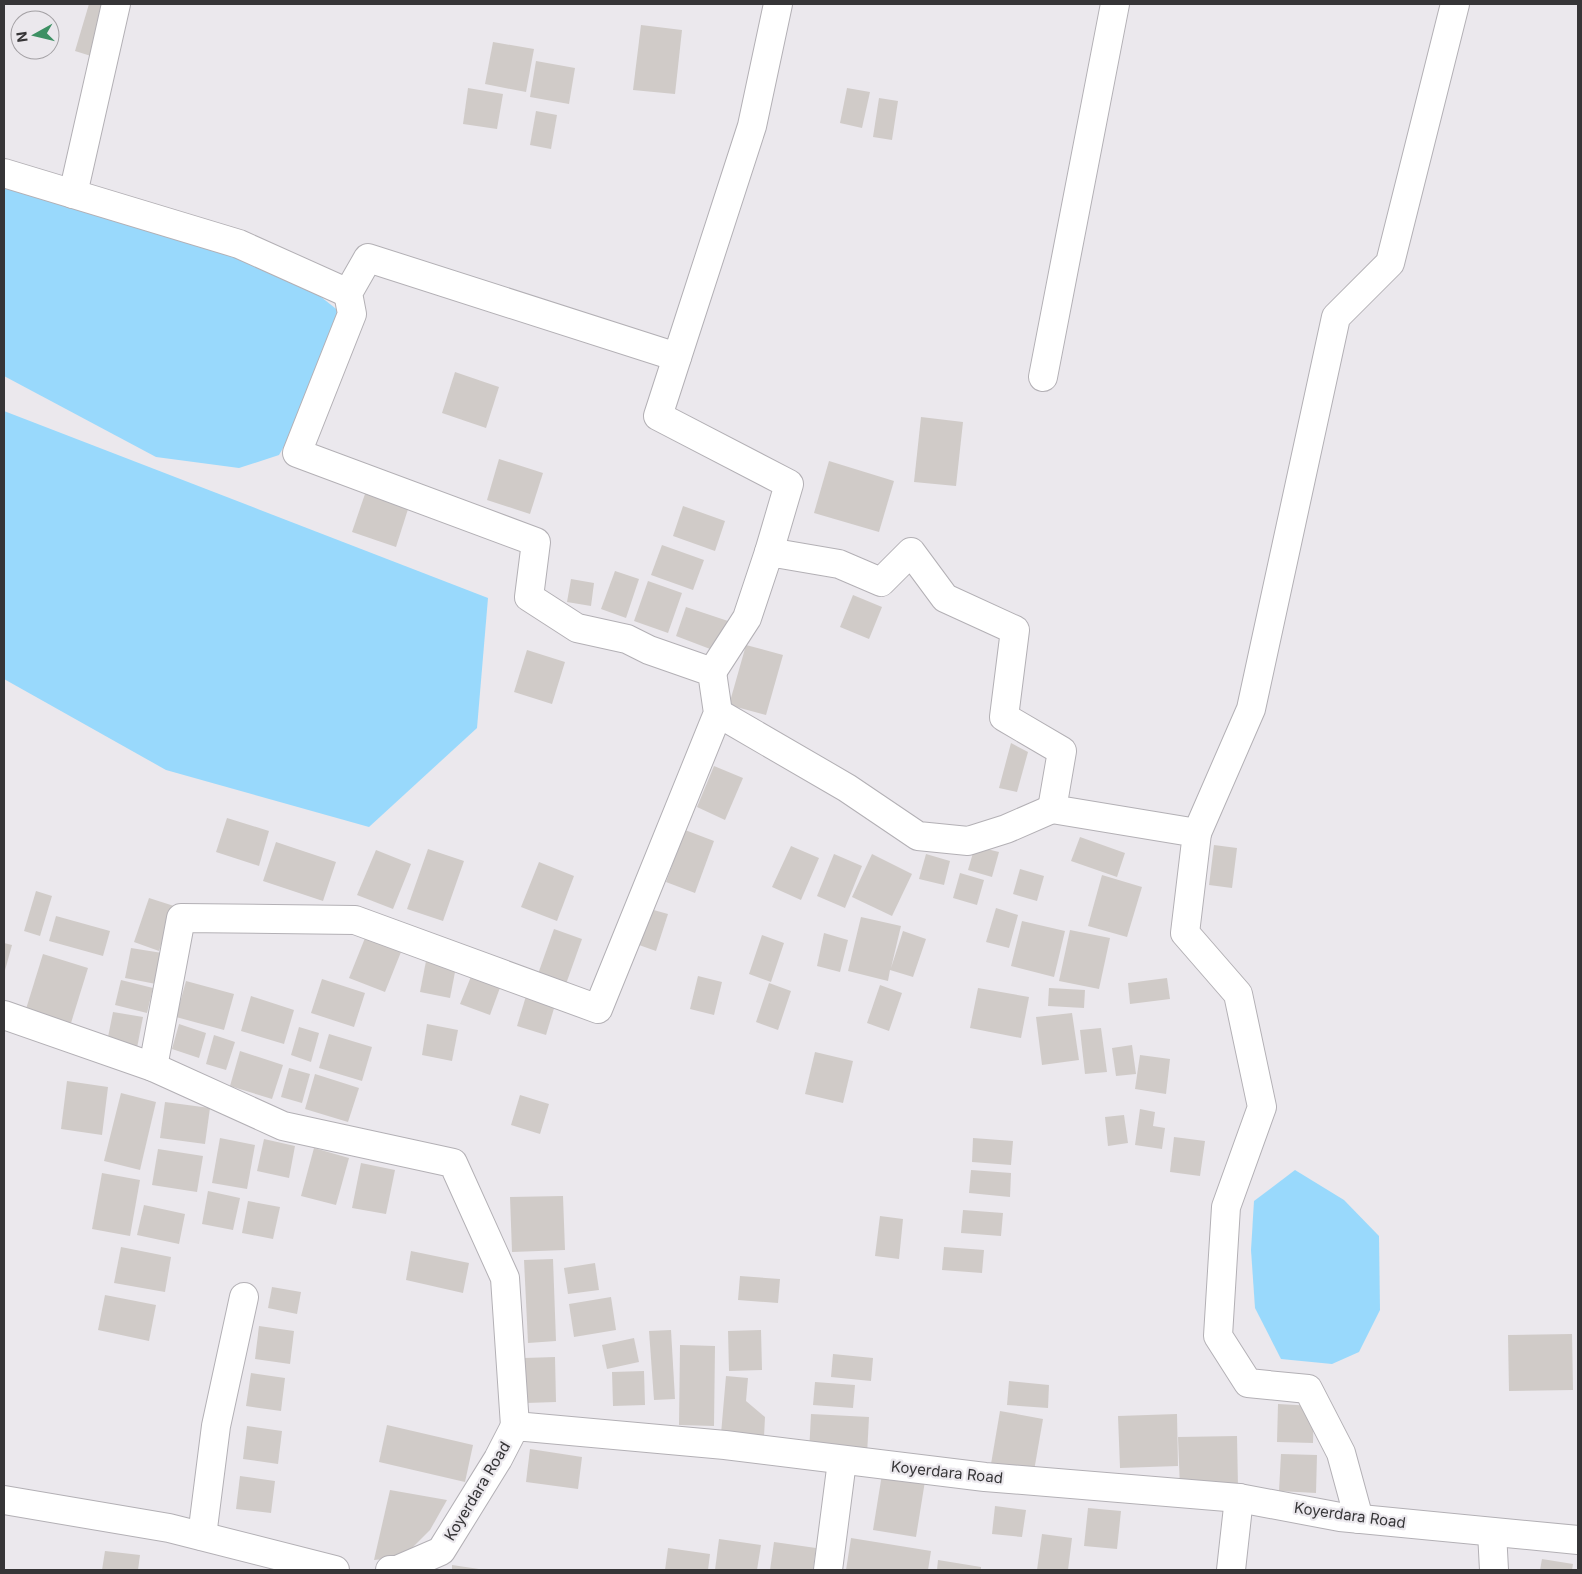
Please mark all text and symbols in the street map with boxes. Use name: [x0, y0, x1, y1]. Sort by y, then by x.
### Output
north arrow: [10, 10, 60, 60]
text: N: [12, 30, 31, 43]
street label: Koyerdara Road: [440, 1438, 514, 1544]
street label: Koyerdara Road: [890, 1457, 1004, 1487]
street label: Koyerdara Road: [1293, 1498, 1407, 1532]

